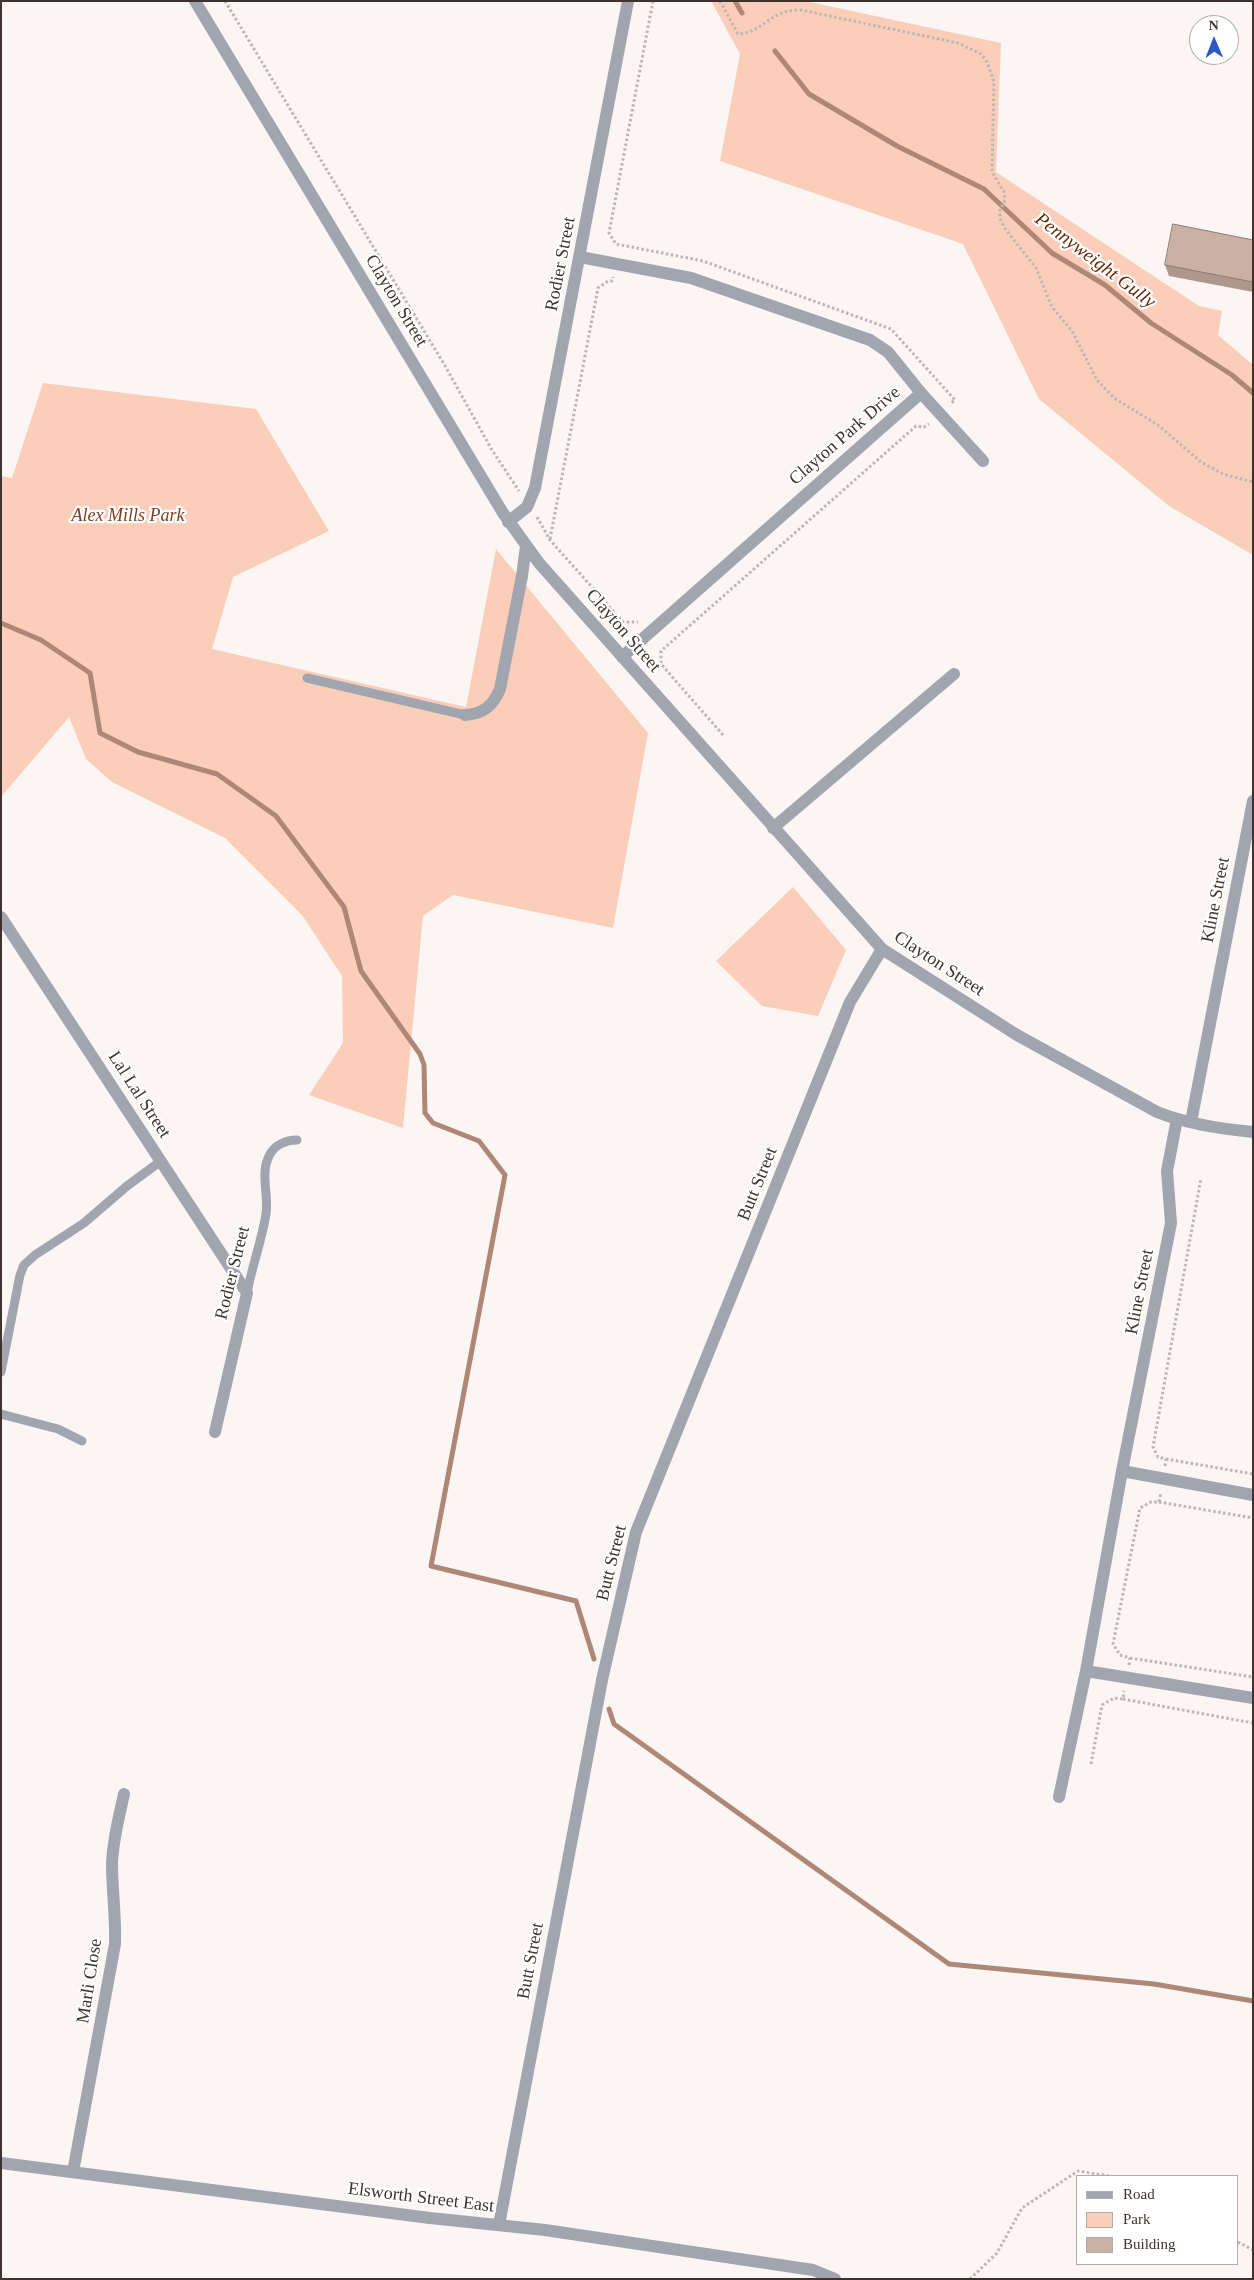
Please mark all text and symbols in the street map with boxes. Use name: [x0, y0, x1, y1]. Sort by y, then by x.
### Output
north arrow: [1189, 15, 1239, 65]
text: N: [1209, 18, 1219, 33]
water label: Pennyweight Gully: [1030, 208, 1160, 314]
street label: Rodier Street: [541, 215, 581, 313]
street label: Clayton Street: [360, 251, 432, 351]
street label: Clayton Park Drive: [785, 382, 905, 490]
park label: Alex Mills Park: [72, 505, 184, 527]
street label: Clayton Street: [581, 585, 665, 677]
street label: Kline Street: [1197, 855, 1235, 945]
street label: Clayton Street: [890, 927, 988, 1001]
street label: Lal Lal Street: [103, 1048, 175, 1142]
street label: Butt Street: [733, 1144, 783, 1224]
street label: Rodier Street: [211, 1224, 255, 1322]
street label: Kline Street: [1121, 1247, 1159, 1337]
street label: Butt Street: [592, 1523, 632, 1603]
street label: Butt Street: [513, 1921, 549, 2001]
street label: Marli Close: [73, 1937, 107, 2025]
legend: [1076, 2175, 1239, 2265]
street label: Elsworth Street East: [347, 2178, 495, 2218]
text: Road: [1123, 2186, 1155, 2202]
text: Park: [1123, 2211, 1151, 2227]
text: Building: [1123, 2236, 1176, 2252]

